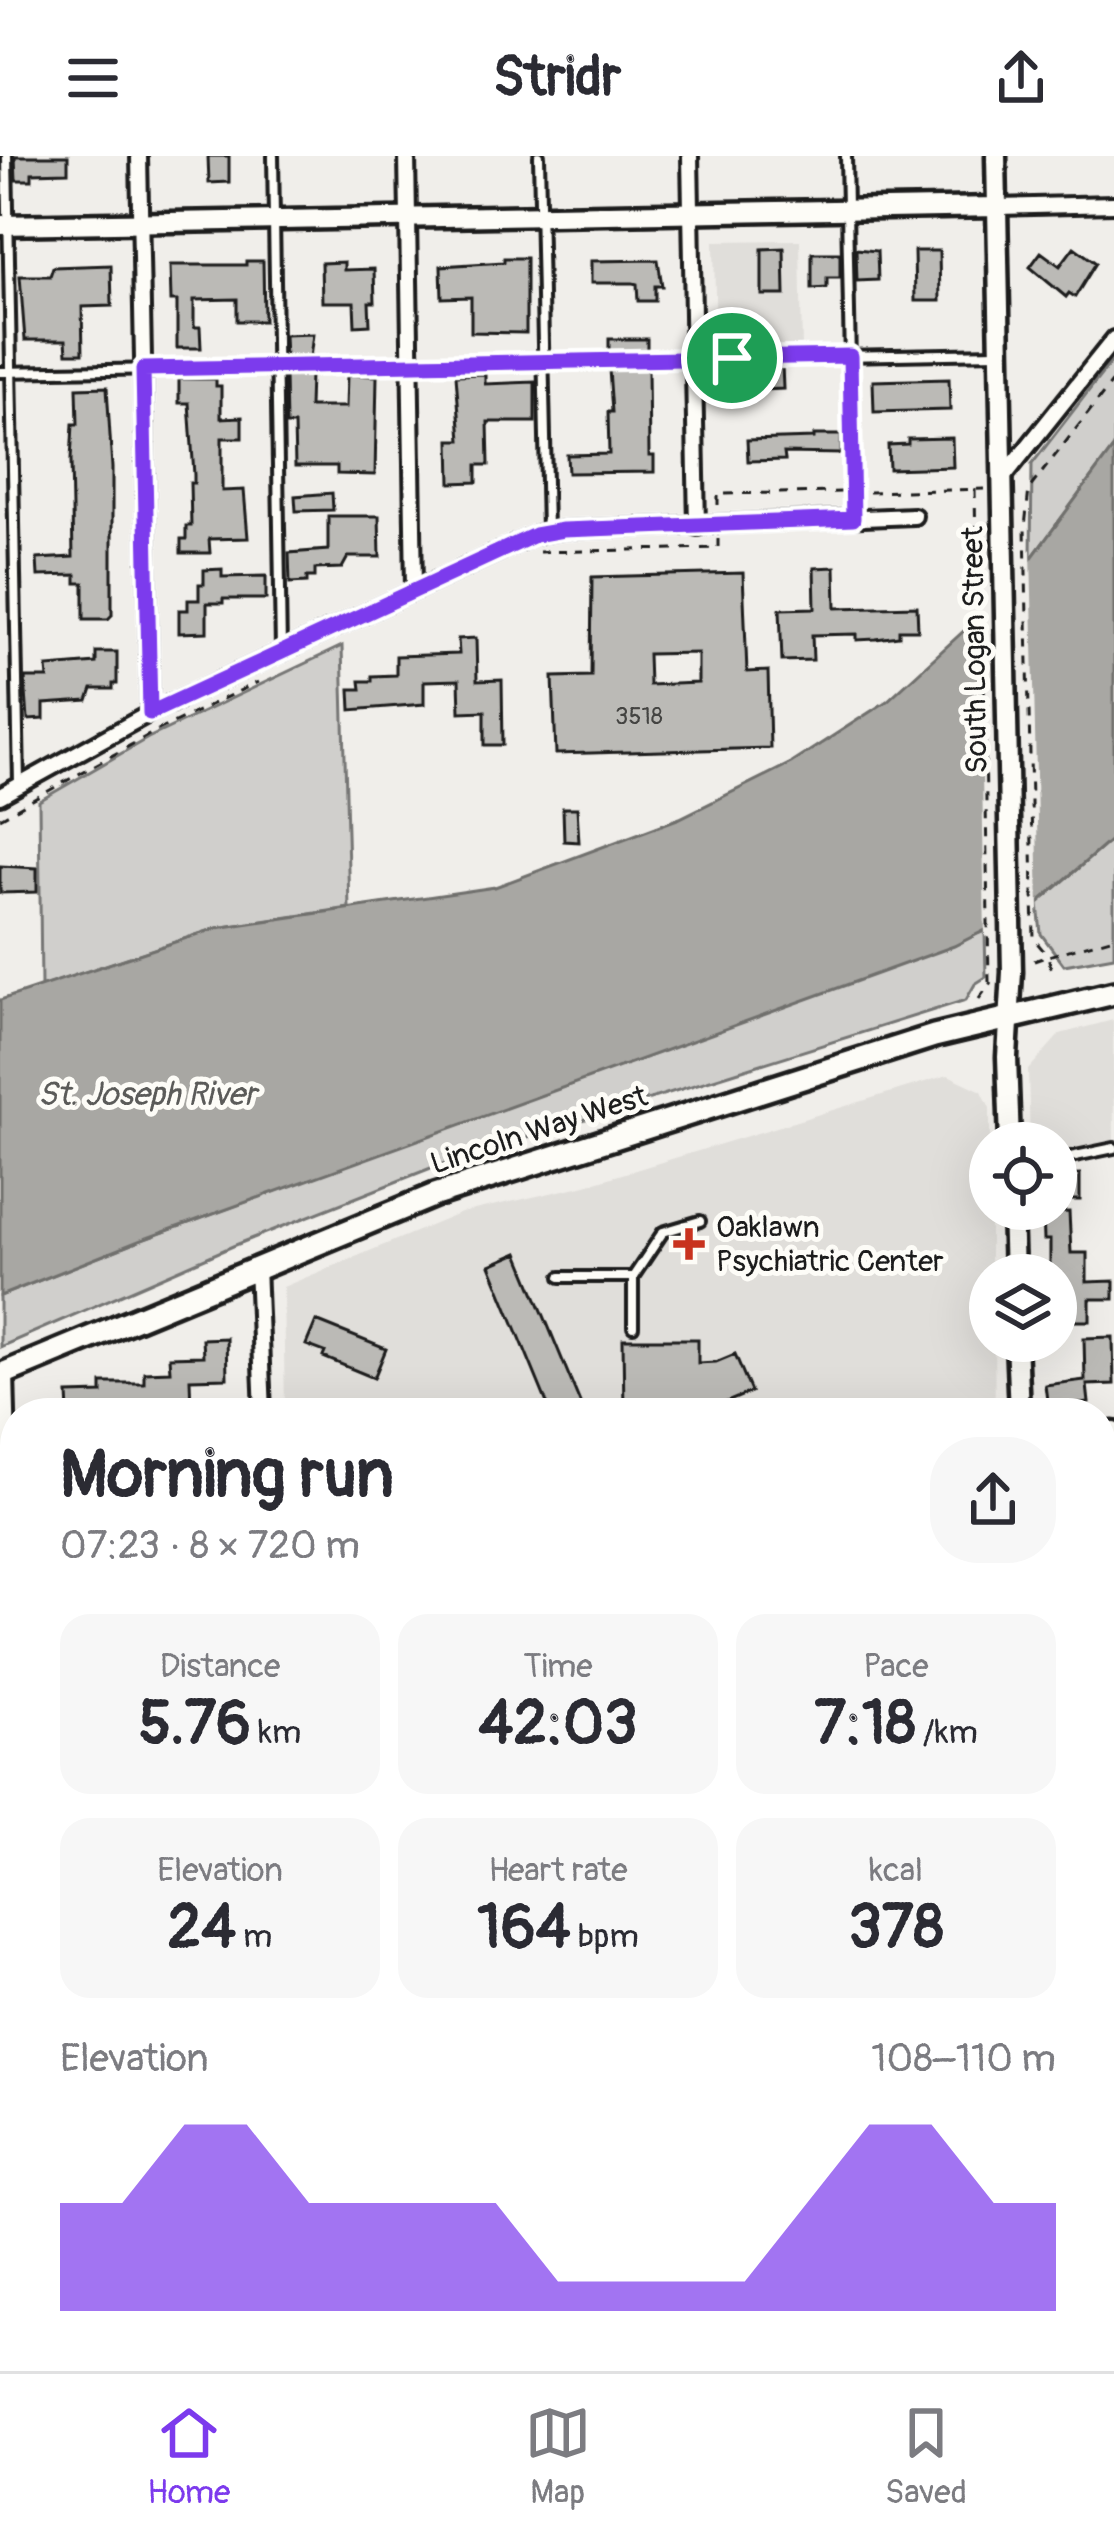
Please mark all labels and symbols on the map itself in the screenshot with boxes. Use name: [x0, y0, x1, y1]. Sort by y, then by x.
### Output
pin: [681, 307, 783, 409]
street label: South Logan Street: [954, 525, 996, 774]
house number: 3518: [615, 702, 663, 731]
water label: St. Joseph River: [38, 1074, 260, 1115]
street label: Lincoln Way West: [426, 1077, 653, 1182]
place label: Oaklawn Psychiatric Center: [716, 1209, 944, 1280]
marker: Oaklawn Psychiatric Center: [673, 1228, 705, 1260]

